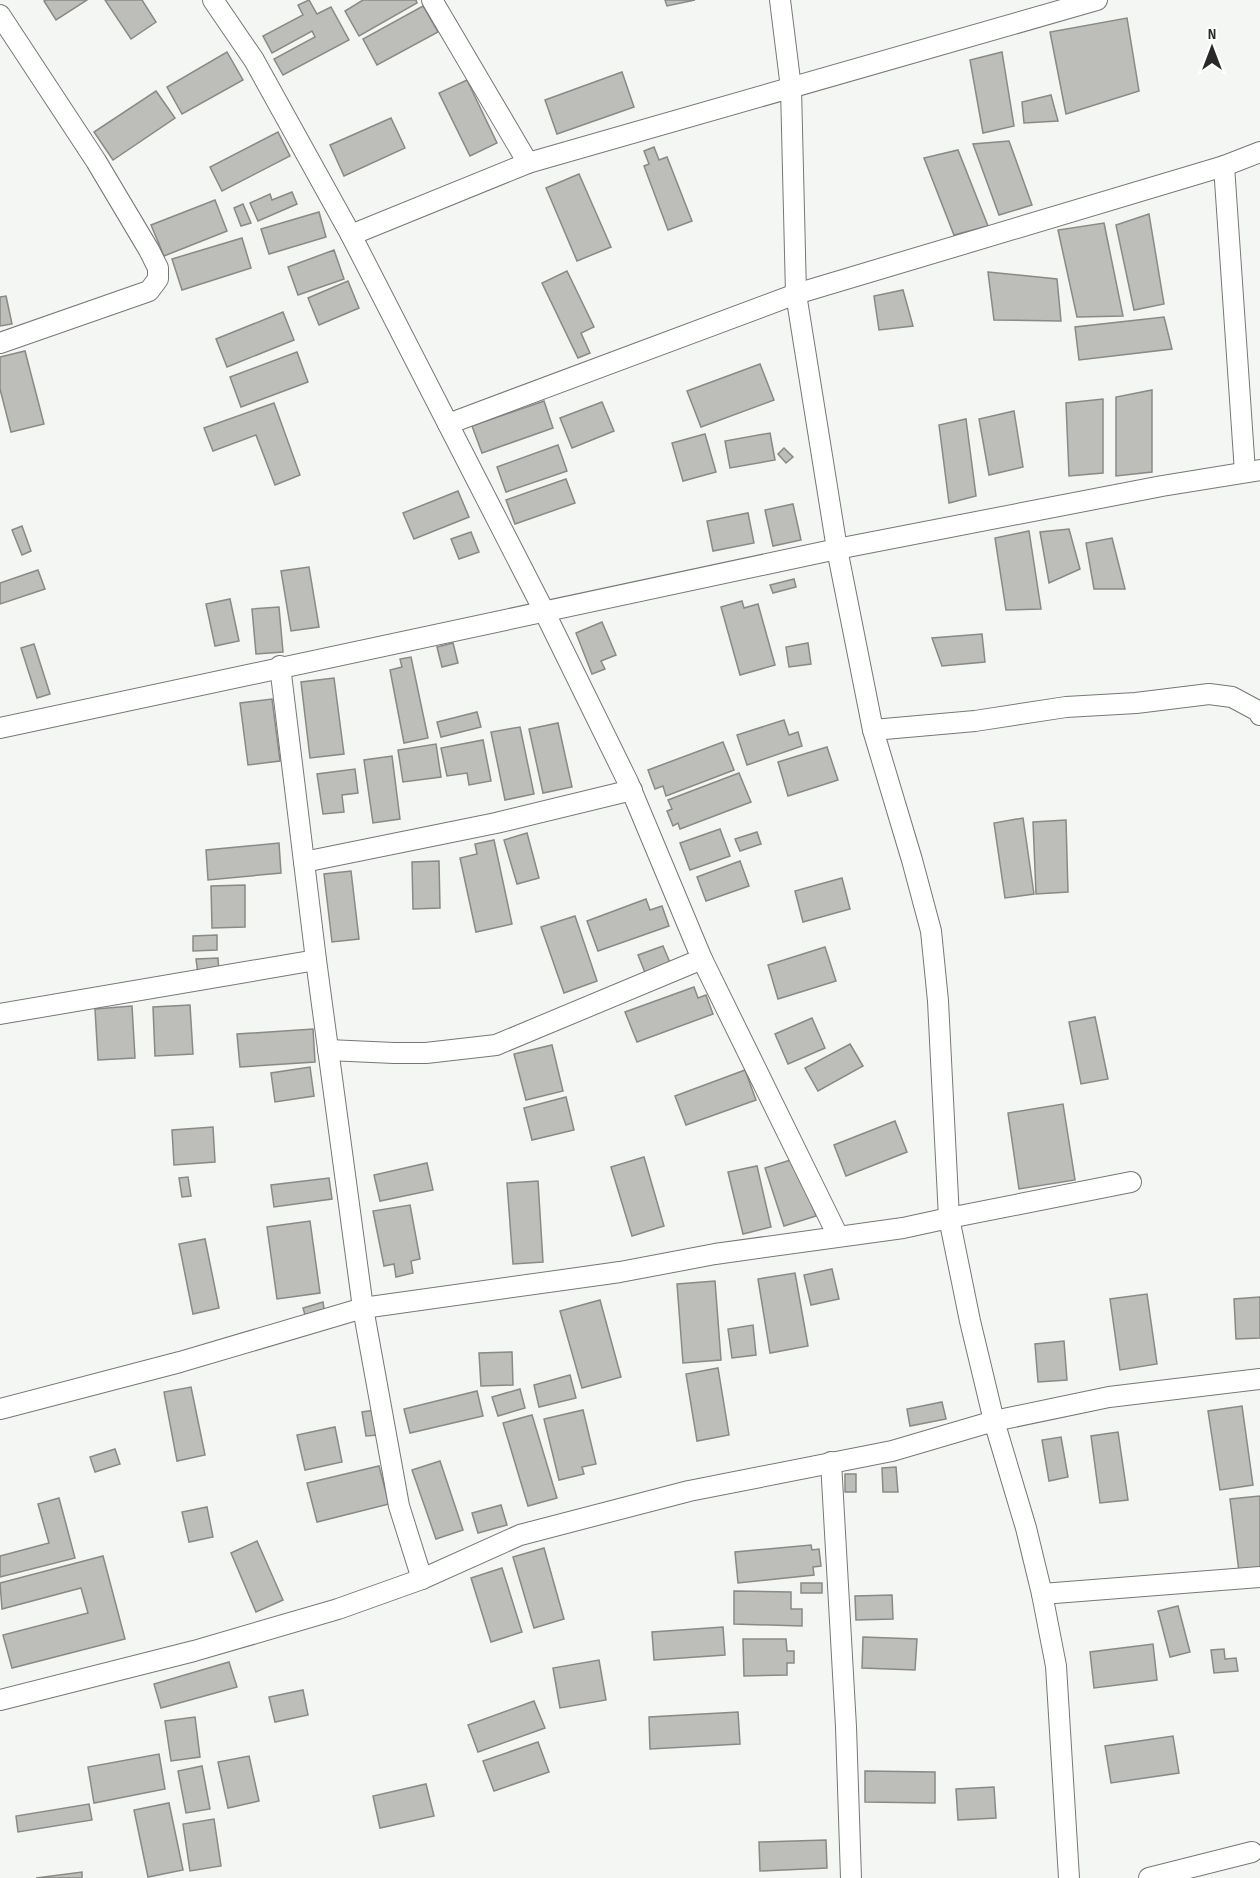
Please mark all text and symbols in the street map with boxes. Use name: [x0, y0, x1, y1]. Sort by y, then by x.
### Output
north arrow: [1182, 18, 1242, 78]
text: N: [1208, 25, 1216, 44]

